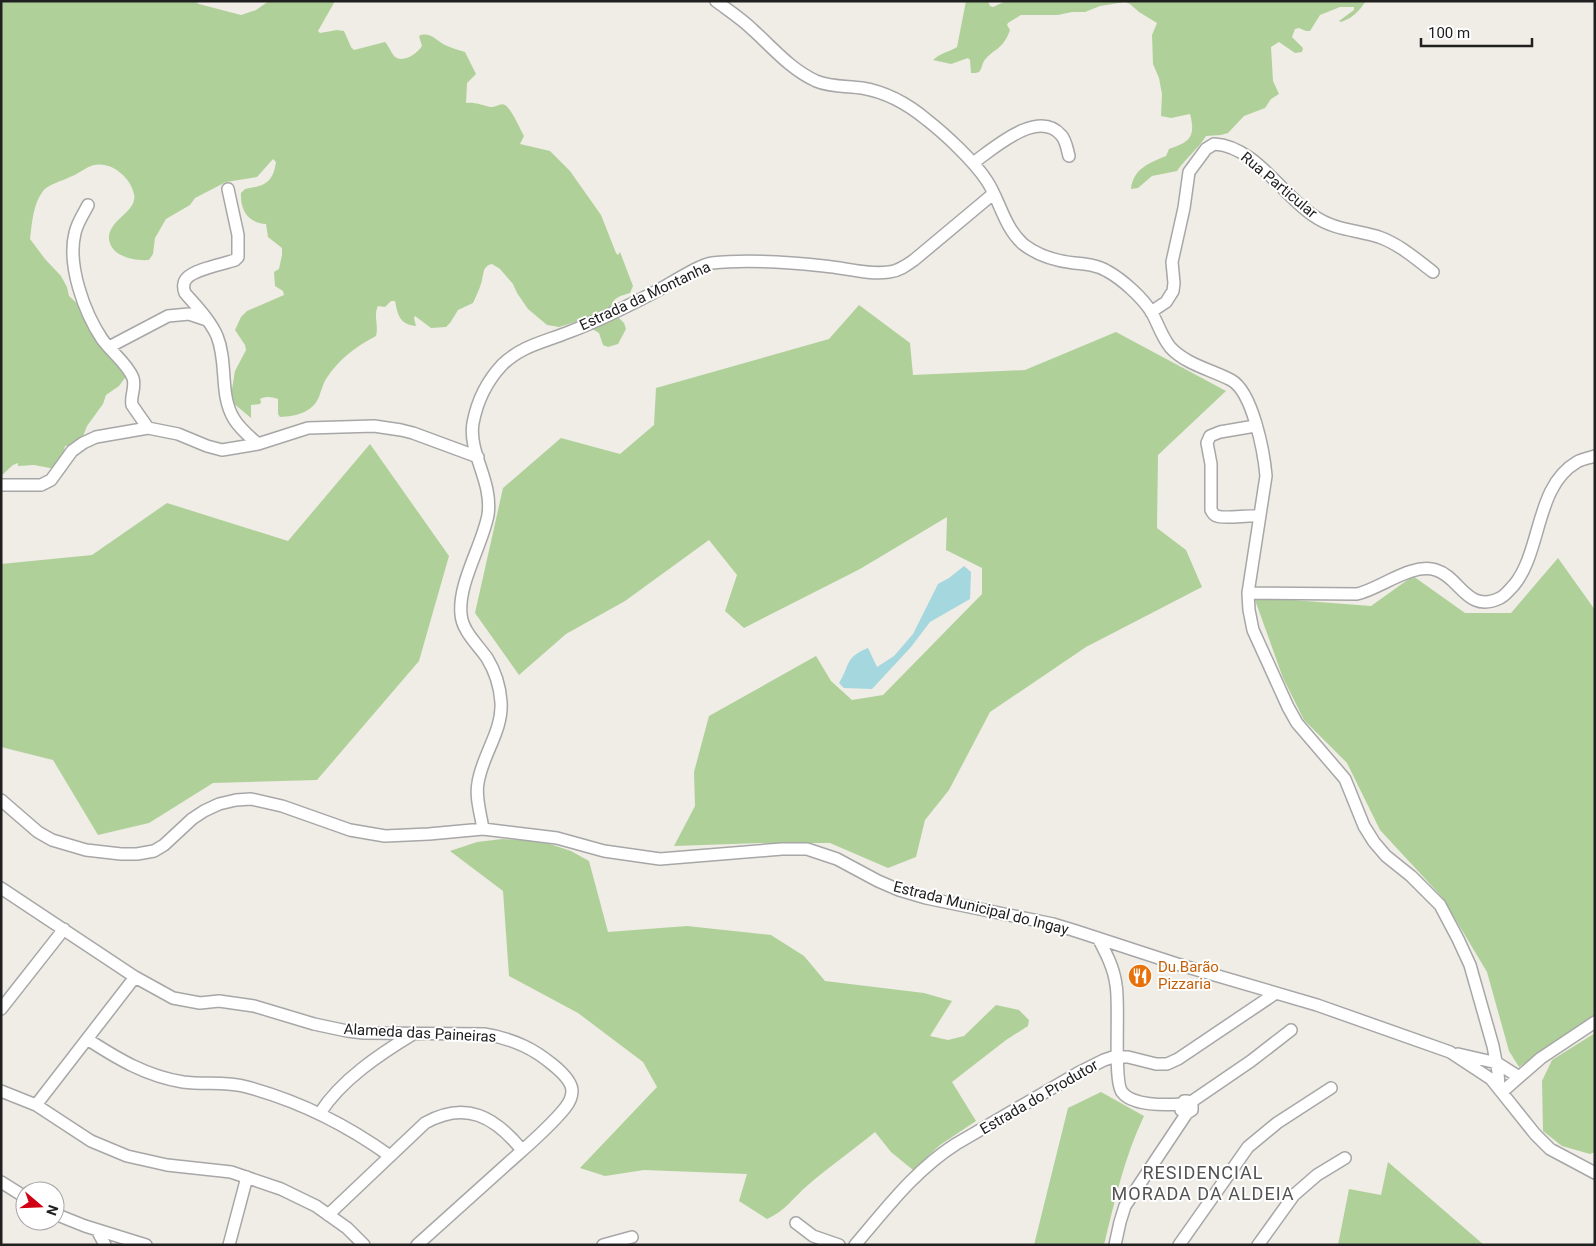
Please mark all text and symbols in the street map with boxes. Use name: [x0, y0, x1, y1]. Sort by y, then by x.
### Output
scale bar: [1421, 15, 1532, 47]
text: 100 m: [1428, 24, 1470, 42]
street label: Rua Particular: [1237, 148, 1321, 222]
street label: Estrada da Montanha: [577, 258, 713, 334]
street label: Estrada Municipal do Ingay: [892, 878, 1070, 938]
place label: Du Barão Pizzaria: [1158, 958, 1219, 993]
restaurant icon: Du Barão Pizzaria: [1127, 963, 1153, 989]
street label: Alameda das Paineiras: [343, 1020, 497, 1046]
street label: Estrada do Produtor: [977, 1056, 1101, 1138]
district label: RESIDENCIAL MORADA DA ALDEIA: [1112, 1162, 1294, 1204]
north arrow: [15, 1181, 65, 1231]
text: N: [43, 1203, 61, 1218]

